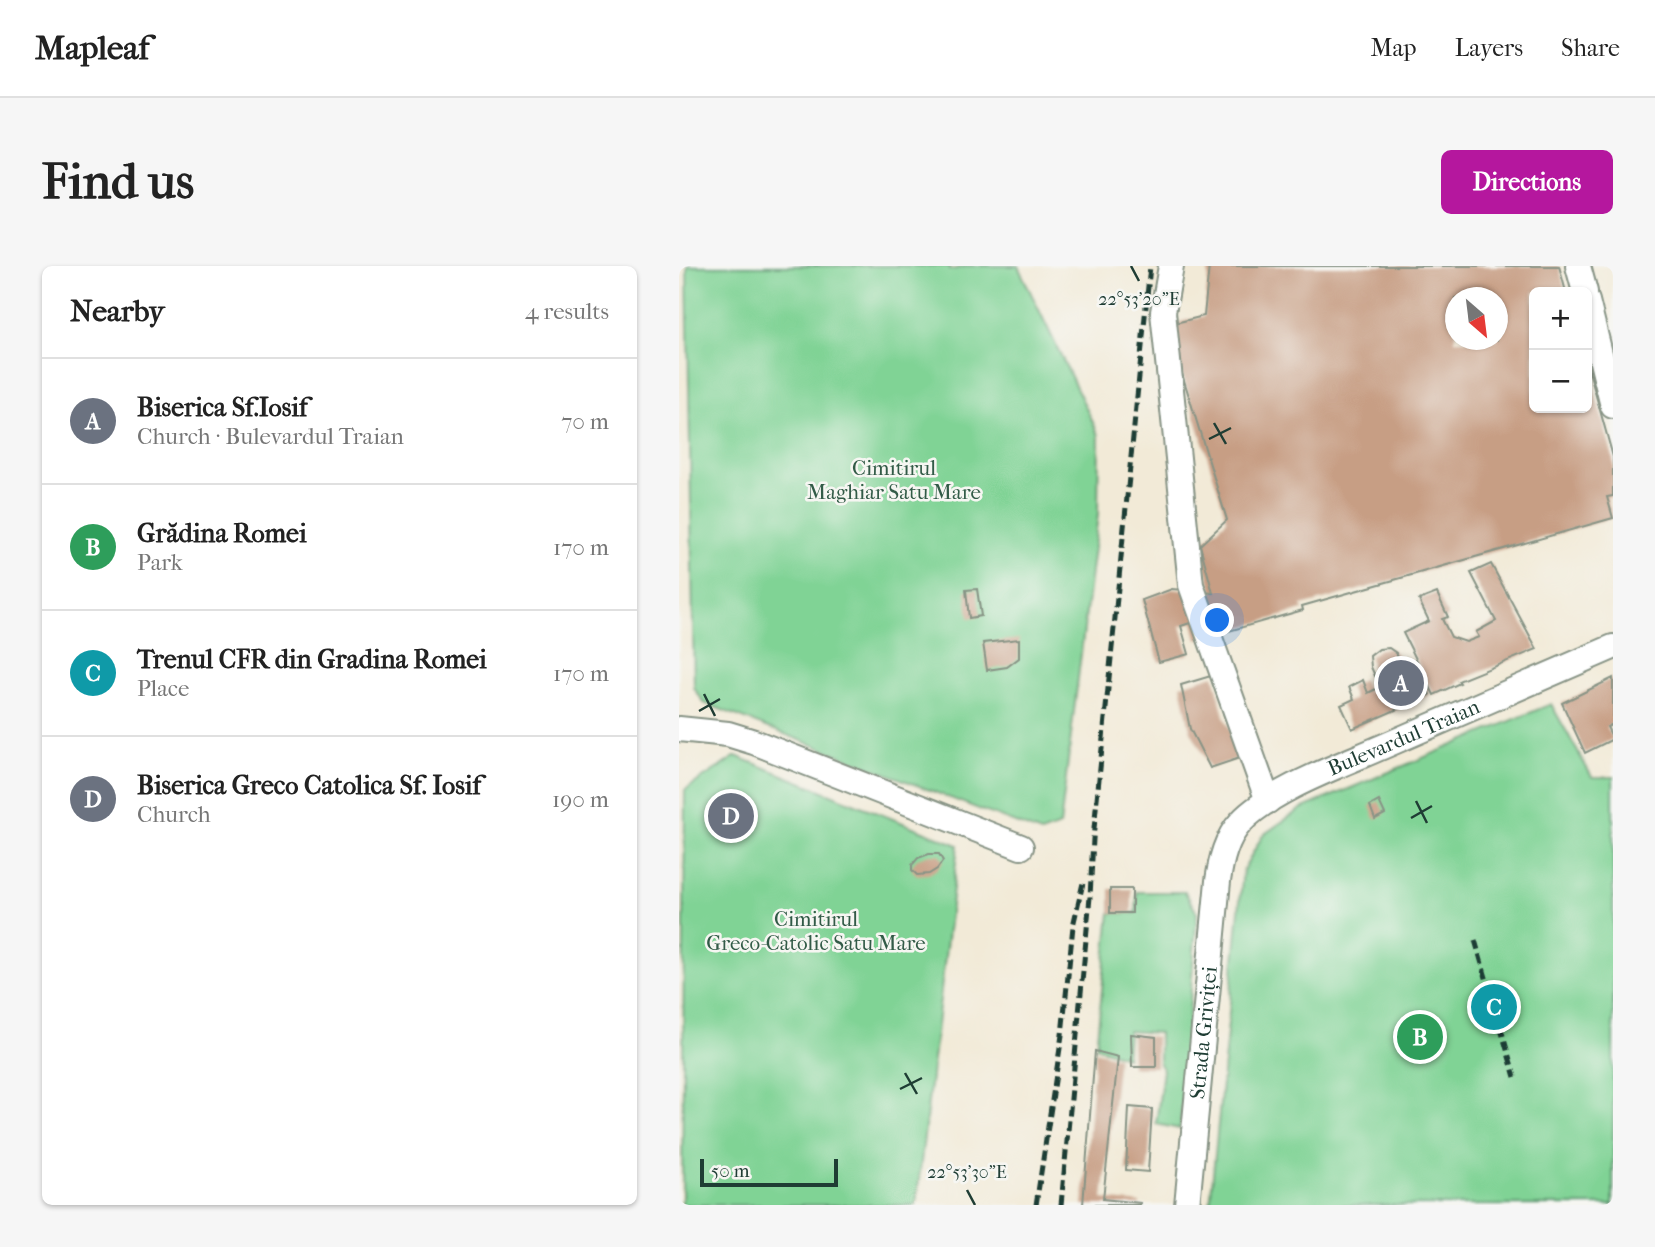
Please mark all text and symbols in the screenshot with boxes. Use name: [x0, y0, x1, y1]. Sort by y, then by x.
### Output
text: Mapleaf: [35, 29, 149, 68]
text: Map: [1371, 34, 1417, 62]
text: Layers: [1455, 34, 1523, 62]
text: Share: [1561, 34, 1620, 62]
button: Directions: [1441, 150, 1613, 214]
text: Find us: [42, 153, 194, 211]
north arrow: [1445, 287, 1508, 350]
map controls: [1529, 287, 1592, 413]
button: +: [1529, 287, 1592, 350]
text: 22°53'20"E: [1098, 289, 1180, 310]
text: Nearby: [70, 294, 165, 329]
text: 4 results: [525, 298, 609, 325]
button: −: [1529, 350, 1592, 413]
text: Biserica Sf.Iosif: [137, 392, 308, 423]
text: A: [86, 408, 100, 435]
text: 70 m: [561, 408, 609, 435]
text: Church · Bulevardul Traian: [137, 423, 404, 450]
park label: Cimitirul Maghiar Satu Mare: [807, 456, 981, 504]
text: Grădina Romei: [137, 518, 307, 549]
text: B: [86, 534, 100, 561]
text: 170 m: [553, 534, 609, 561]
text: Park: [137, 549, 183, 576]
your location: [1200, 603, 1234, 637]
text: Trenul CFR din Gradina Romei: [137, 644, 487, 675]
pin: A: [1378, 657, 1424, 709]
text: C: [85, 660, 101, 687]
text: 170 m: [553, 660, 609, 687]
text: Place: [137, 675, 189, 702]
street label: Bulevardul Traian: [1324, 694, 1483, 781]
text: Biserica Greco Catolica Sf. Iosif: [137, 770, 481, 801]
text: D: [84, 786, 102, 813]
text: 190 m: [552, 786, 609, 813]
pin: D: [708, 790, 754, 842]
text: Church: [137, 801, 211, 828]
park label: Cimitirul Greco-Catolic Satu Mare: [706, 907, 926, 955]
street label: Strada Griviței: [1185, 965, 1222, 1100]
pin: C: [1471, 981, 1517, 1033]
pin: B: [1397, 1011, 1443, 1063]
scale bar: [700, 1156, 838, 1188]
text: 50 m: [711, 1160, 750, 1182]
text: 22°53'30"E: [927, 1162, 1007, 1183]

